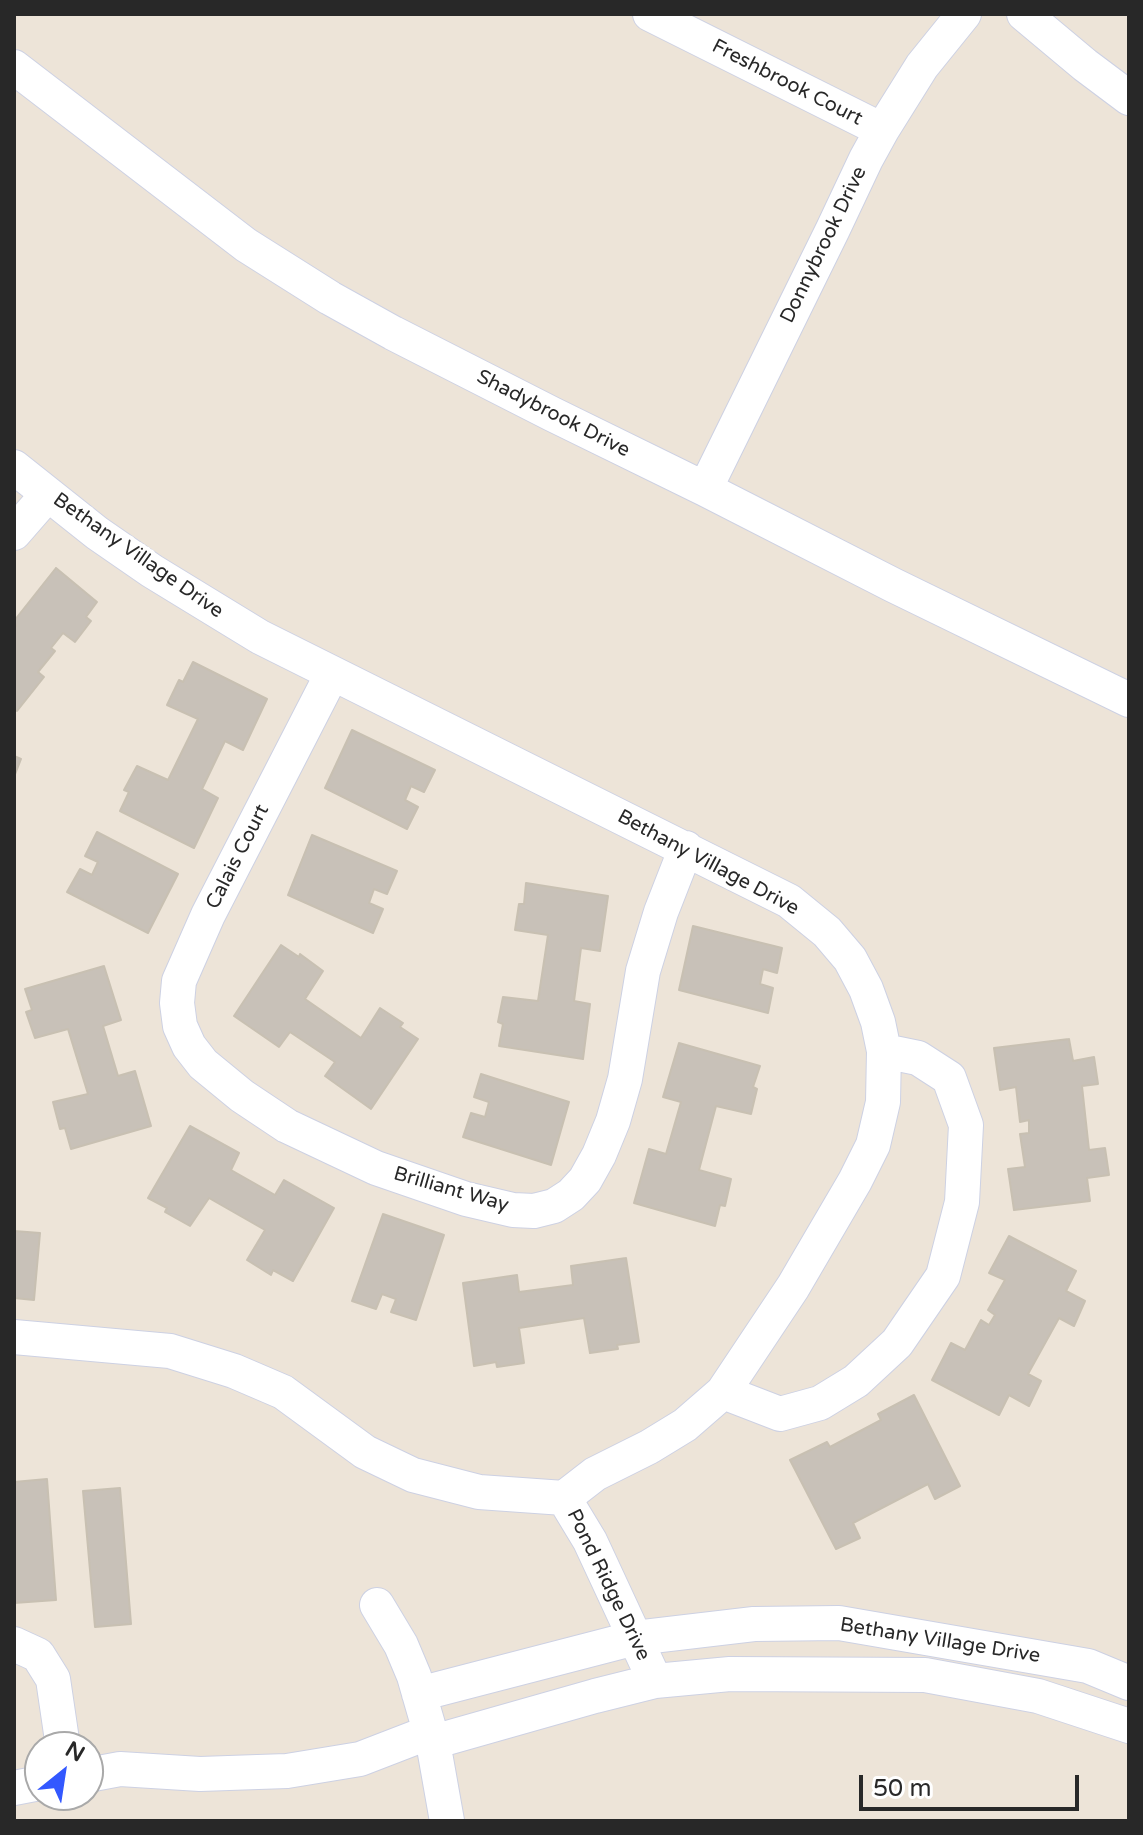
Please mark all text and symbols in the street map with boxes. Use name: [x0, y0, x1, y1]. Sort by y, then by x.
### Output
street label: Freshbrook Court: [708, 35, 866, 131]
street label: Donnybrook Drive: [776, 163, 872, 327]
street label: Shadybrook Drive: [472, 365, 634, 463]
street label: Bethany Village Drive: [48, 488, 228, 624]
street label: Calais Court: [201, 801, 275, 913]
street label: Bethany Village Drive: [613, 805, 803, 921]
street label: Brilliant Way: [391, 1162, 511, 1218]
street label: Pond Ridge Drive: [561, 1505, 655, 1665]
street label: Bethany Village Drive: [838, 1613, 1042, 1669]
north arrow: [24, 1731, 104, 1811]
text: N: [61, 1736, 89, 1768]
scale bar: [863, 1759, 1083, 1809]
text: 50 m: [873, 1774, 931, 1803]

